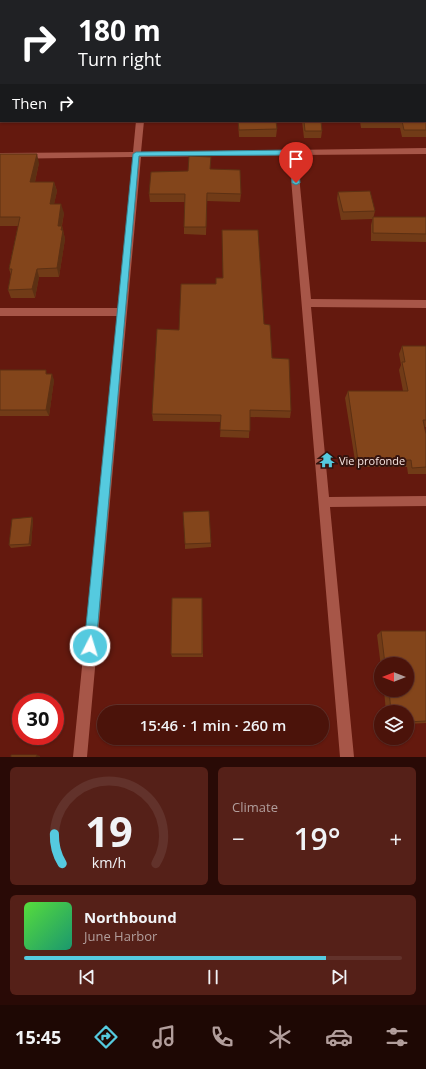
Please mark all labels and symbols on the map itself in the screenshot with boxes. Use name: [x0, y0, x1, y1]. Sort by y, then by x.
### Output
pin: [279, 142, 313, 183]
temple icon: Vie profonde: [318, 451, 336, 469]
place label: Vie profonde: [339, 453, 405, 468]
position arrow: [69, 625, 111, 667]
north arrow: [374, 657, 414, 697]
speed limit sign: 30: [12, 693, 64, 745]

